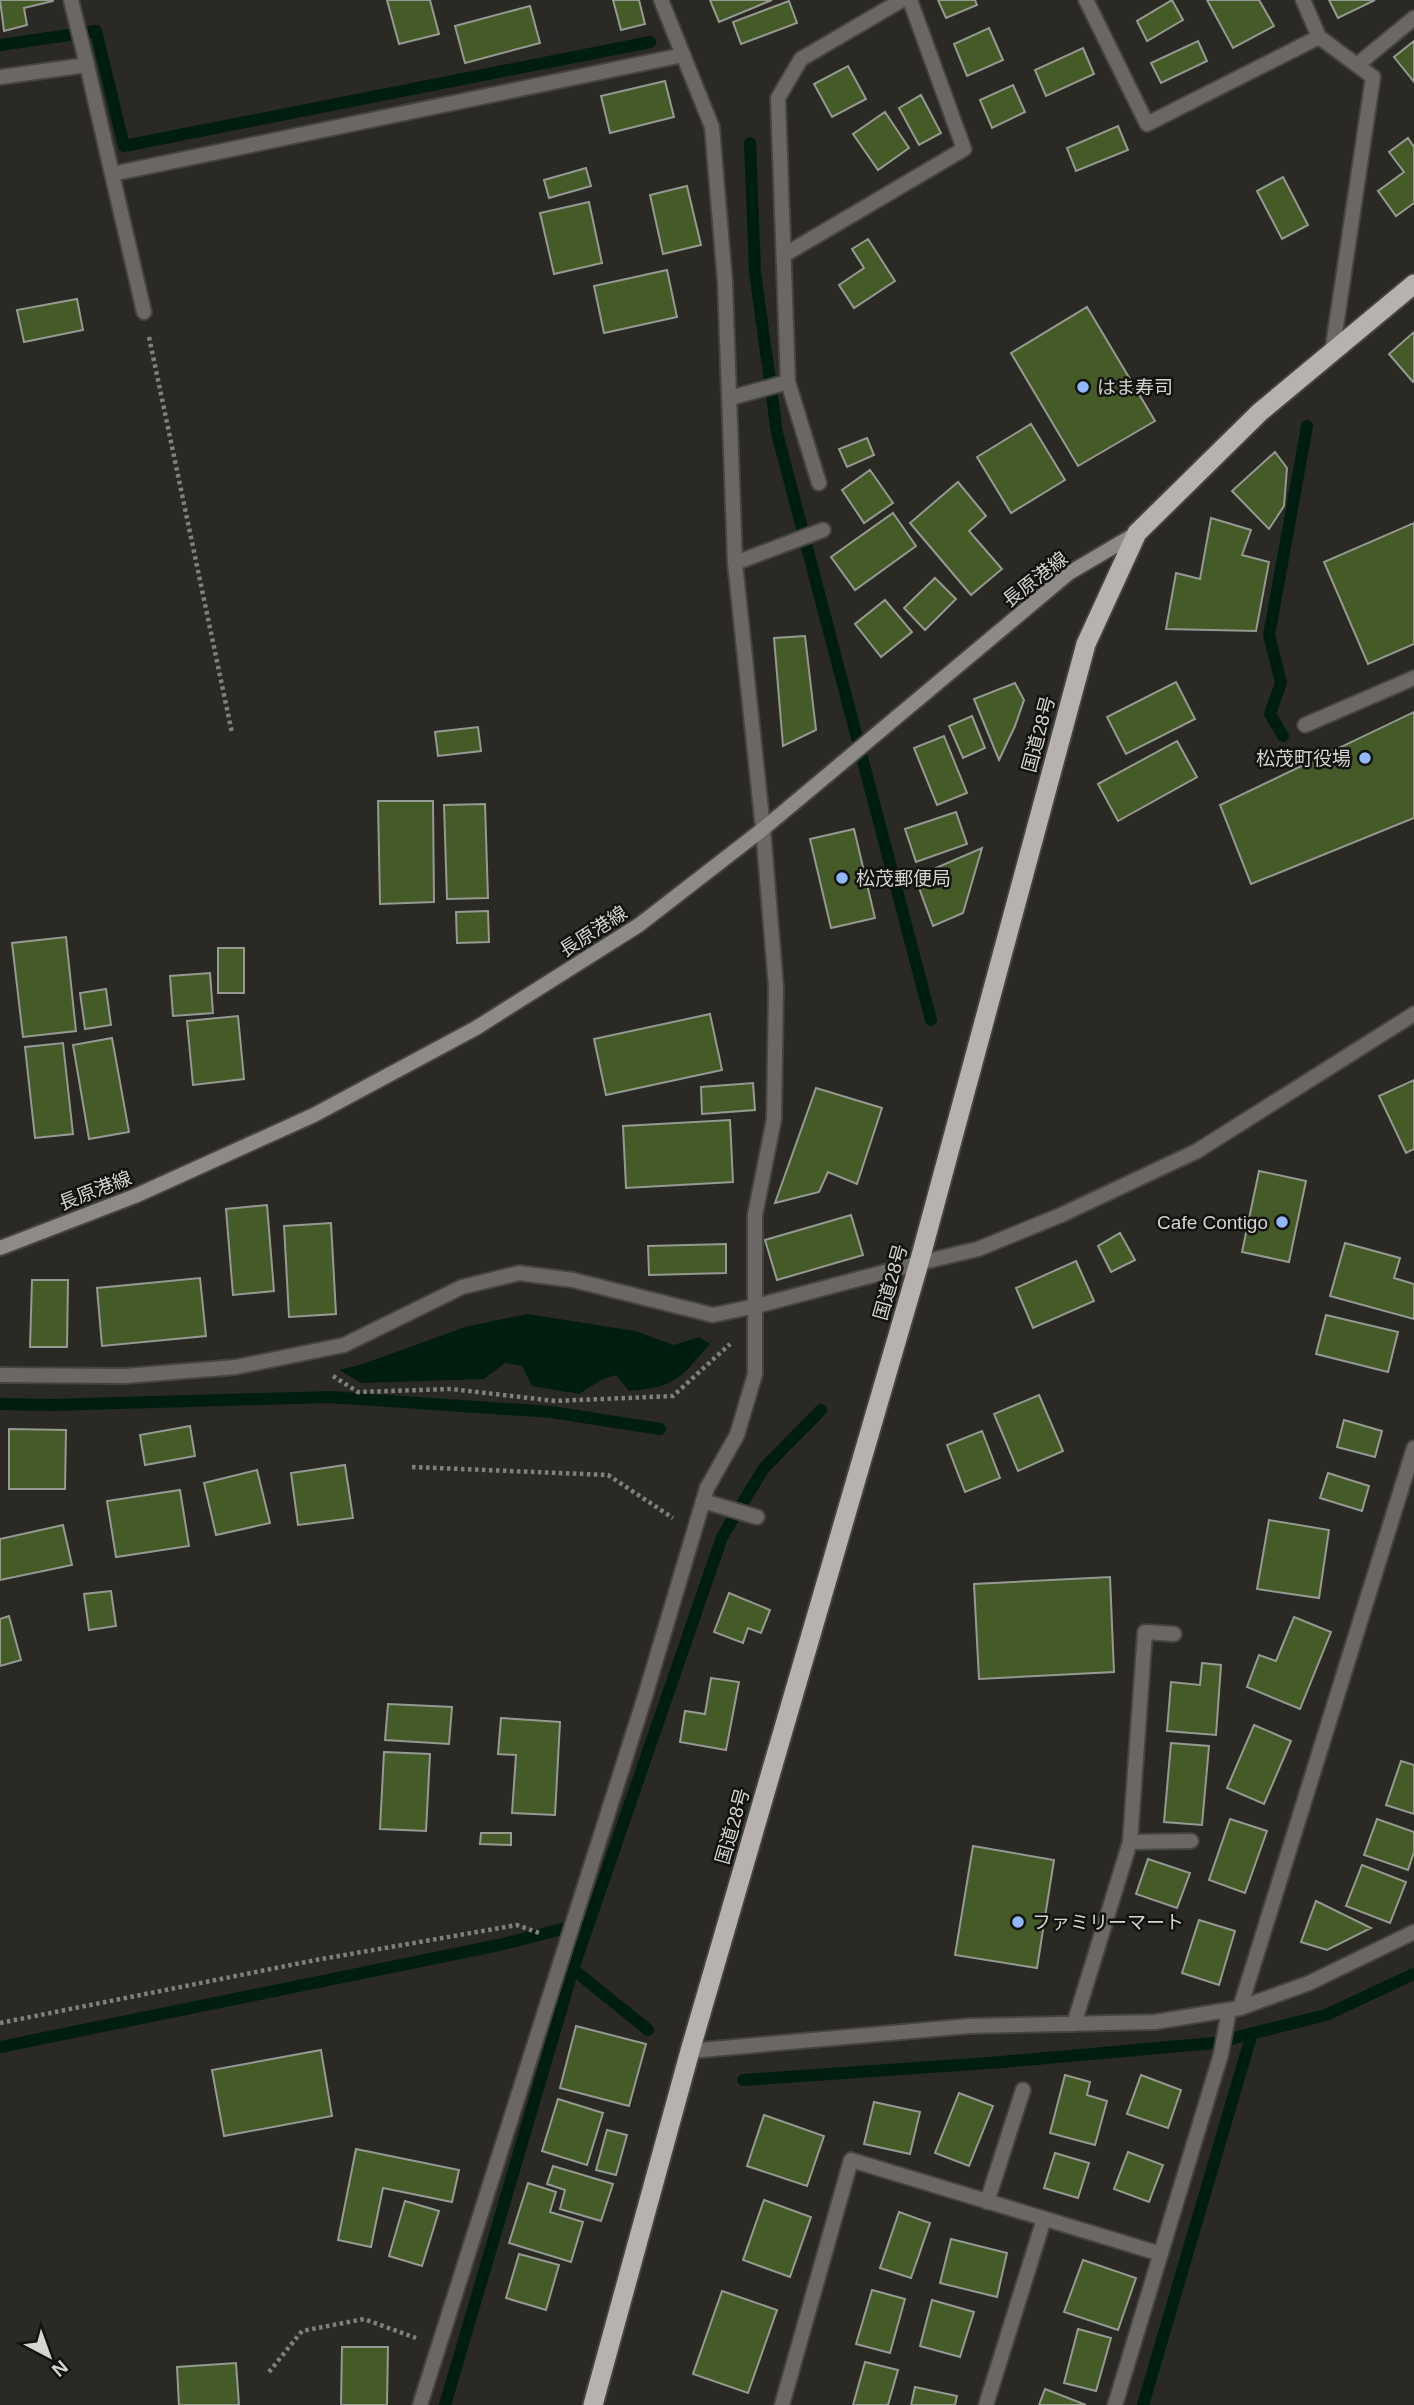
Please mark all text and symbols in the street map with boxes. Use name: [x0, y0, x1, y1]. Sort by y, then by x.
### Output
place label: はま寿司: [1097, 377, 1173, 398]
marker: はま寿司: [1075, 379, 1091, 395]
street label: 長原港線: [999, 548, 1072, 611]
street label: 国道28号: [1018, 694, 1059, 775]
place label: 松茂町役場: [1256, 748, 1351, 769]
marker: 松茂町役場: [1357, 750, 1373, 766]
place label: 松茂郵便局: [856, 868, 951, 889]
marker: 松茂郵便局: [834, 870, 850, 886]
street label: 長原港線: [556, 902, 631, 961]
street label: 長原港線: [56, 1167, 134, 1214]
place label: Cafe Contigo: [1157, 1212, 1268, 1233]
marker: Cafe Contigo: [1274, 1214, 1290, 1230]
street label: 国道28号: [870, 1242, 911, 1323]
street label: 国道28号: [712, 1786, 753, 1867]
place label: ファミリーマート: [1032, 1912, 1184, 1933]
marker: ファミリーマート: [1010, 1914, 1026, 1930]
north arrow: [14, 2321, 84, 2391]
text: N: [48, 2356, 72, 2381]

